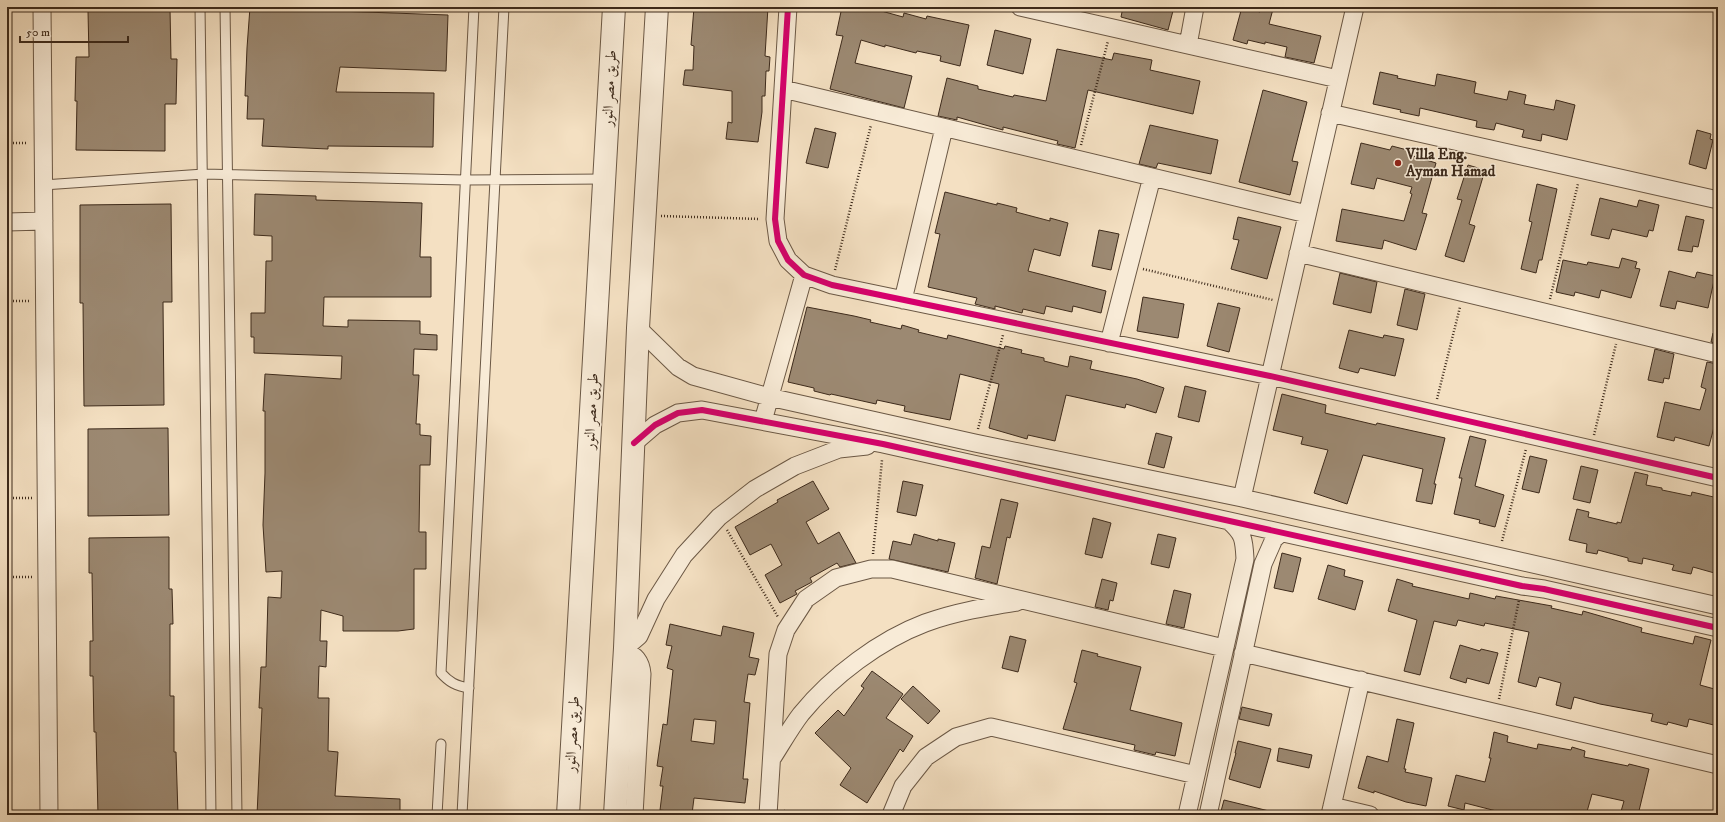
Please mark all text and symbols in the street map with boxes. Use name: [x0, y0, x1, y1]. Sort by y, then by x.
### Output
scale bar: [20, 18, 128, 44]
text: 50 m: [26, 25, 50, 40]
street label: طريق مصر النور: [598, 49, 621, 129]
place label: Villa Eng. Ayman Hamad: [1405, 145, 1496, 181]
marker: Villa Eng. Ayman Hamad: [1393, 158, 1403, 168]
street label: طريق مصر النور: [580, 372, 603, 452]
street label: طريق مصر النور: [561, 695, 584, 775]

